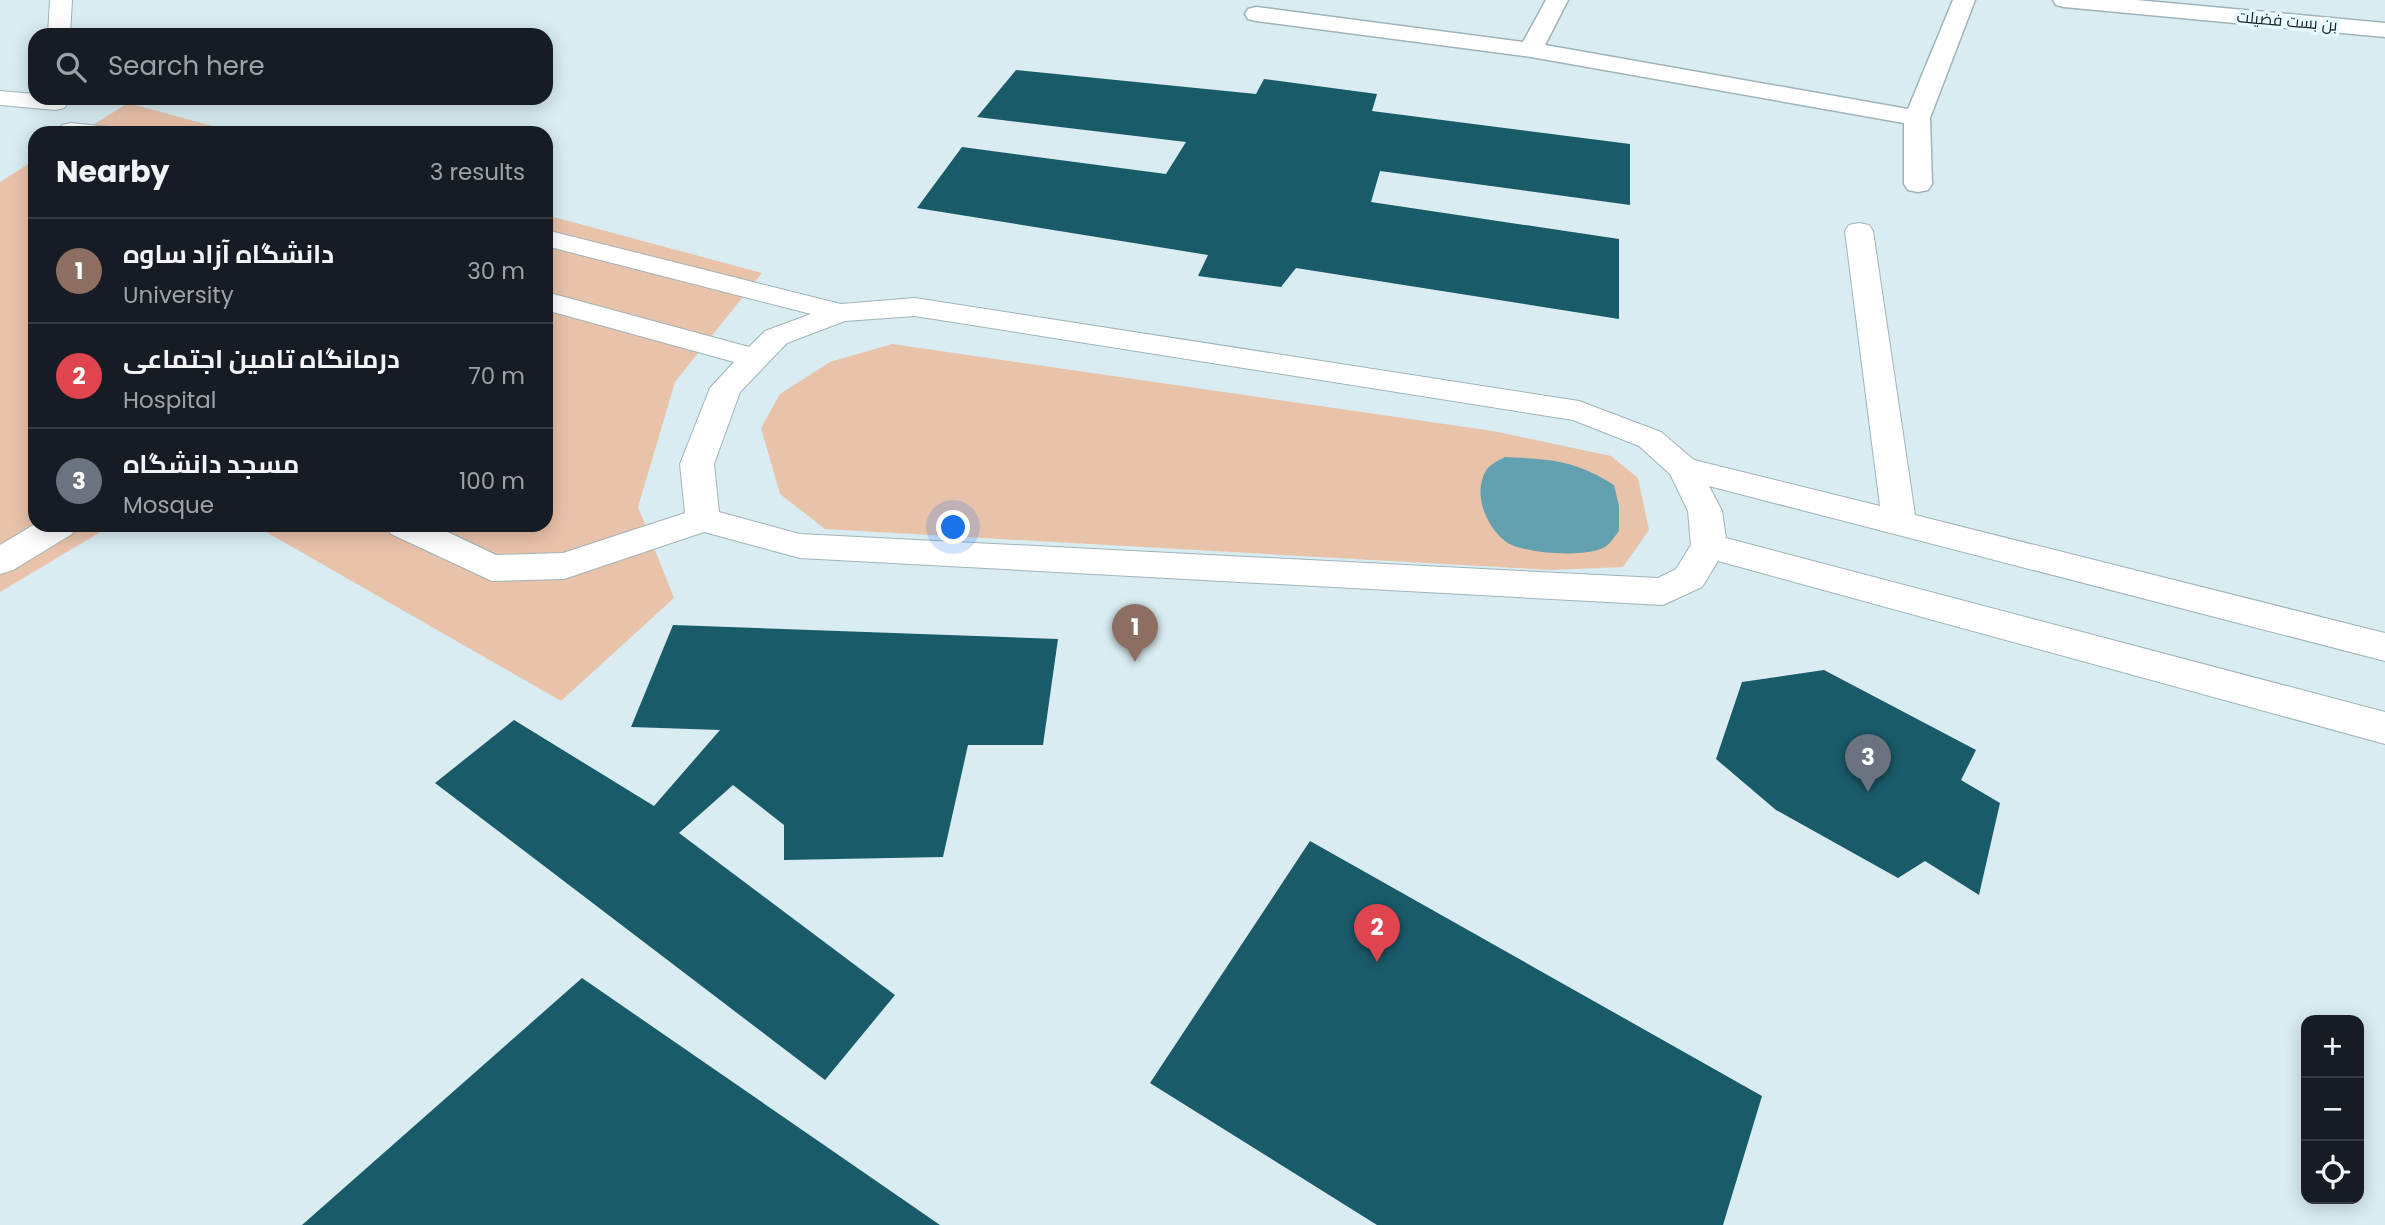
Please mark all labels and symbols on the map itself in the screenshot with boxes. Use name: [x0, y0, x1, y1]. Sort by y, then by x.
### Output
street label: بن بست فضیلت: [2236, 5, 2338, 37]
your location: [936, 510, 970, 544]
pin: 1: [1112, 604, 1158, 662]
pin: 3: [1845, 734, 1891, 792]
pin: 2: [1354, 904, 1400, 962]

